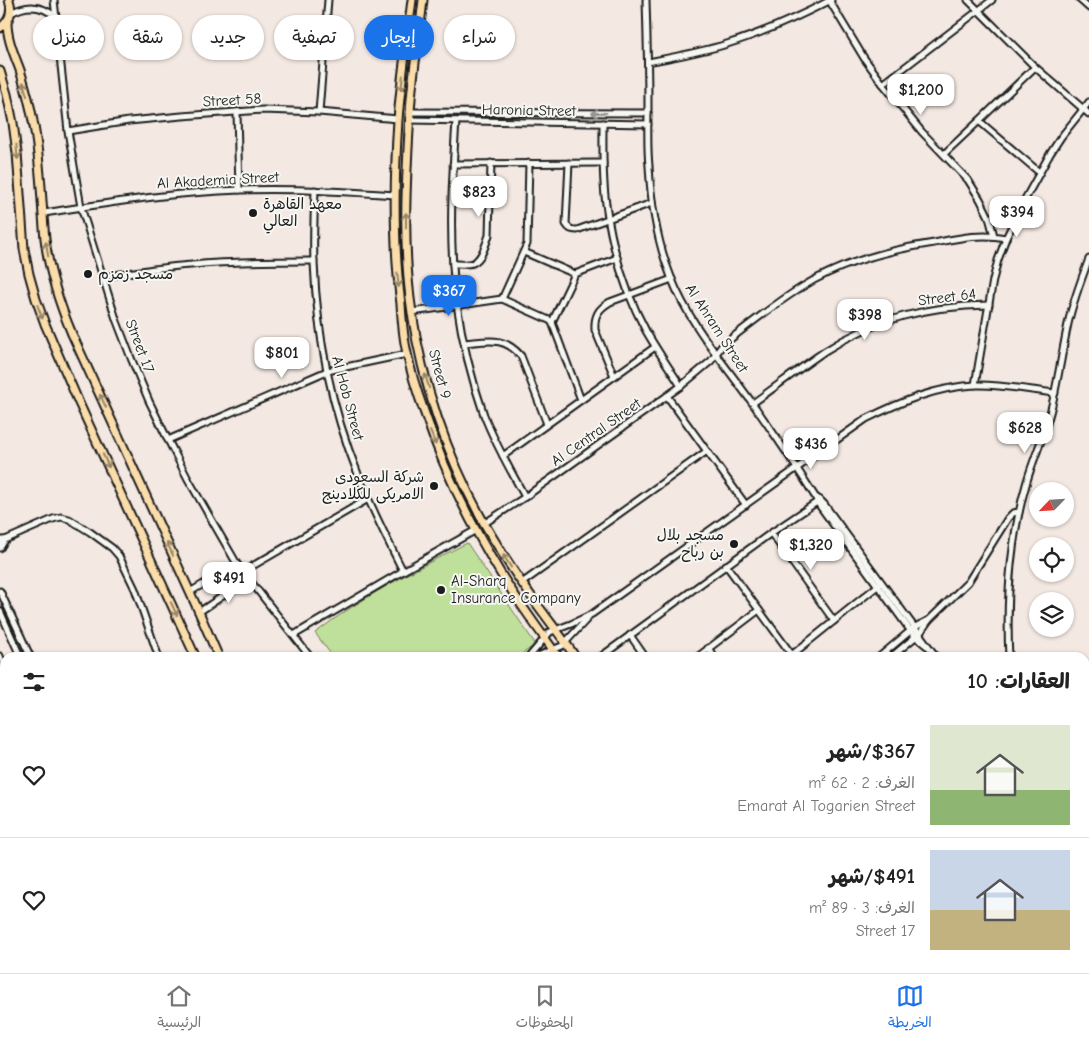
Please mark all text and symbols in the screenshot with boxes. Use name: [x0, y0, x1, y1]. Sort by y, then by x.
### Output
chip: منزل: [33, 15, 104, 60]
chip: شقة: [114, 15, 182, 60]
chip: جديد: [192, 15, 264, 60]
chip: تصفية: [274, 15, 354, 60]
chip: إيجار: [364, 15, 434, 60]
chip: شراء: [444, 15, 515, 60]
pin: $1,200: [880, 74, 962, 116]
one-way arrow: [397, 75, 407, 91]
one-way arrow: [20, 81, 30, 97]
text: $1,200: [898, 81, 944, 99]
street label: Street 58: [202, 89, 262, 111]
street label: Haronia Street: [482, 100, 577, 120]
one-way arrow: [592, 108, 608, 118]
one-way arrow: [12, 144, 22, 160]
street label: Al Akademia Street: [157, 168, 280, 192]
pin: $823: [449, 176, 509, 218]
text: $823: [462, 183, 496, 201]
place label: معهد القاهرة العالي: [263, 195, 342, 234]
pin: $394: [987, 196, 1047, 238]
text: $394: [1000, 203, 1034, 221]
marker: معهد القاهرة العالي: [247, 207, 259, 219]
one-way arrow: [401, 213, 411, 229]
one-way arrow: [42, 242, 52, 258]
place label: مسجد زمزم: [98, 265, 173, 285]
marker: مسجد زمزم: [82, 268, 94, 280]
one-way arrow: [393, 272, 403, 288]
pin: $367: [419, 274, 479, 317]
street label: Al Ahram Street: [682, 280, 753, 376]
text: $367: [432, 282, 466, 300]
street label: Street 64: [917, 285, 977, 309]
pin: $398: [835, 298, 895, 341]
one-way arrow: [36, 304, 45, 320]
text: $398: [848, 306, 882, 324]
street label: Street 17: [122, 317, 158, 375]
pin: $801: [252, 336, 312, 379]
text: $801: [265, 344, 299, 362]
street label: Street 9: [425, 347, 455, 401]
street label: Al Hob Street: [328, 354, 368, 443]
one-way arrow: [421, 373, 431, 389]
one-way arrow: [97, 394, 107, 409]
street label: Al Central Street: [548, 394, 645, 470]
pin: $628: [995, 412, 1055, 454]
text: $628: [1008, 419, 1042, 437]
pin: $436: [781, 428, 841, 470]
one-way arrow: [429, 430, 439, 445]
text: $436: [794, 435, 828, 453]
one-way arrow: [102, 453, 112, 468]
place label: شركة السعودى الامريكى للكلادينج: [322, 468, 424, 504]
marker: شركة السعودى الامريكى للكلادينج: [428, 480, 440, 492]
north arrow: [1029, 482, 1074, 528]
map controls: [1029, 482, 1074, 637]
place label: مسجد بلال بن رباح: [657, 526, 724, 562]
pin: $1,320: [770, 528, 852, 571]
text: $1,320: [789, 536, 833, 554]
button: locate: [1029, 537, 1074, 582]
marker: مسجد بلال بن رباح: [728, 538, 740, 550]
one-way arrow: [165, 542, 175, 557]
one-way arrow: [502, 554, 512, 568]
pin: $491: [199, 562, 259, 604]
text: $491: [213, 569, 245, 587]
place label: Al-Sharq Insurance Company: [451, 572, 581, 607]
marker: Al-Sharq Insurance Company: [435, 584, 447, 596]
button: layers: [1029, 592, 1074, 637]
one-way arrow: [170, 601, 179, 616]
icon: filters: [20, 668, 48, 696]
text: العقارات: 10: [968, 669, 1070, 693]
text: $367/شهر: [827, 739, 915, 763]
icon: home: [970, 745, 1030, 805]
icon: heart: [20, 761, 48, 789]
text: الغرف: 2 · 62 m²: [808, 774, 915, 792]
text: Emarat Al Togarien Street: [737, 797, 915, 815]
text: $491/شهر: [829, 864, 915, 888]
icon: home: [970, 870, 1030, 930]
icon: heart: [20, 886, 48, 914]
text: الغرف: 3 · 89 m²: [809, 899, 915, 917]
text: Street 17: [856, 922, 915, 940]
tab: الرئيسية: [157, 982, 201, 1035]
tab: المحفوظات: [516, 982, 573, 1035]
tab: الخريطة: [888, 982, 932, 1035]

